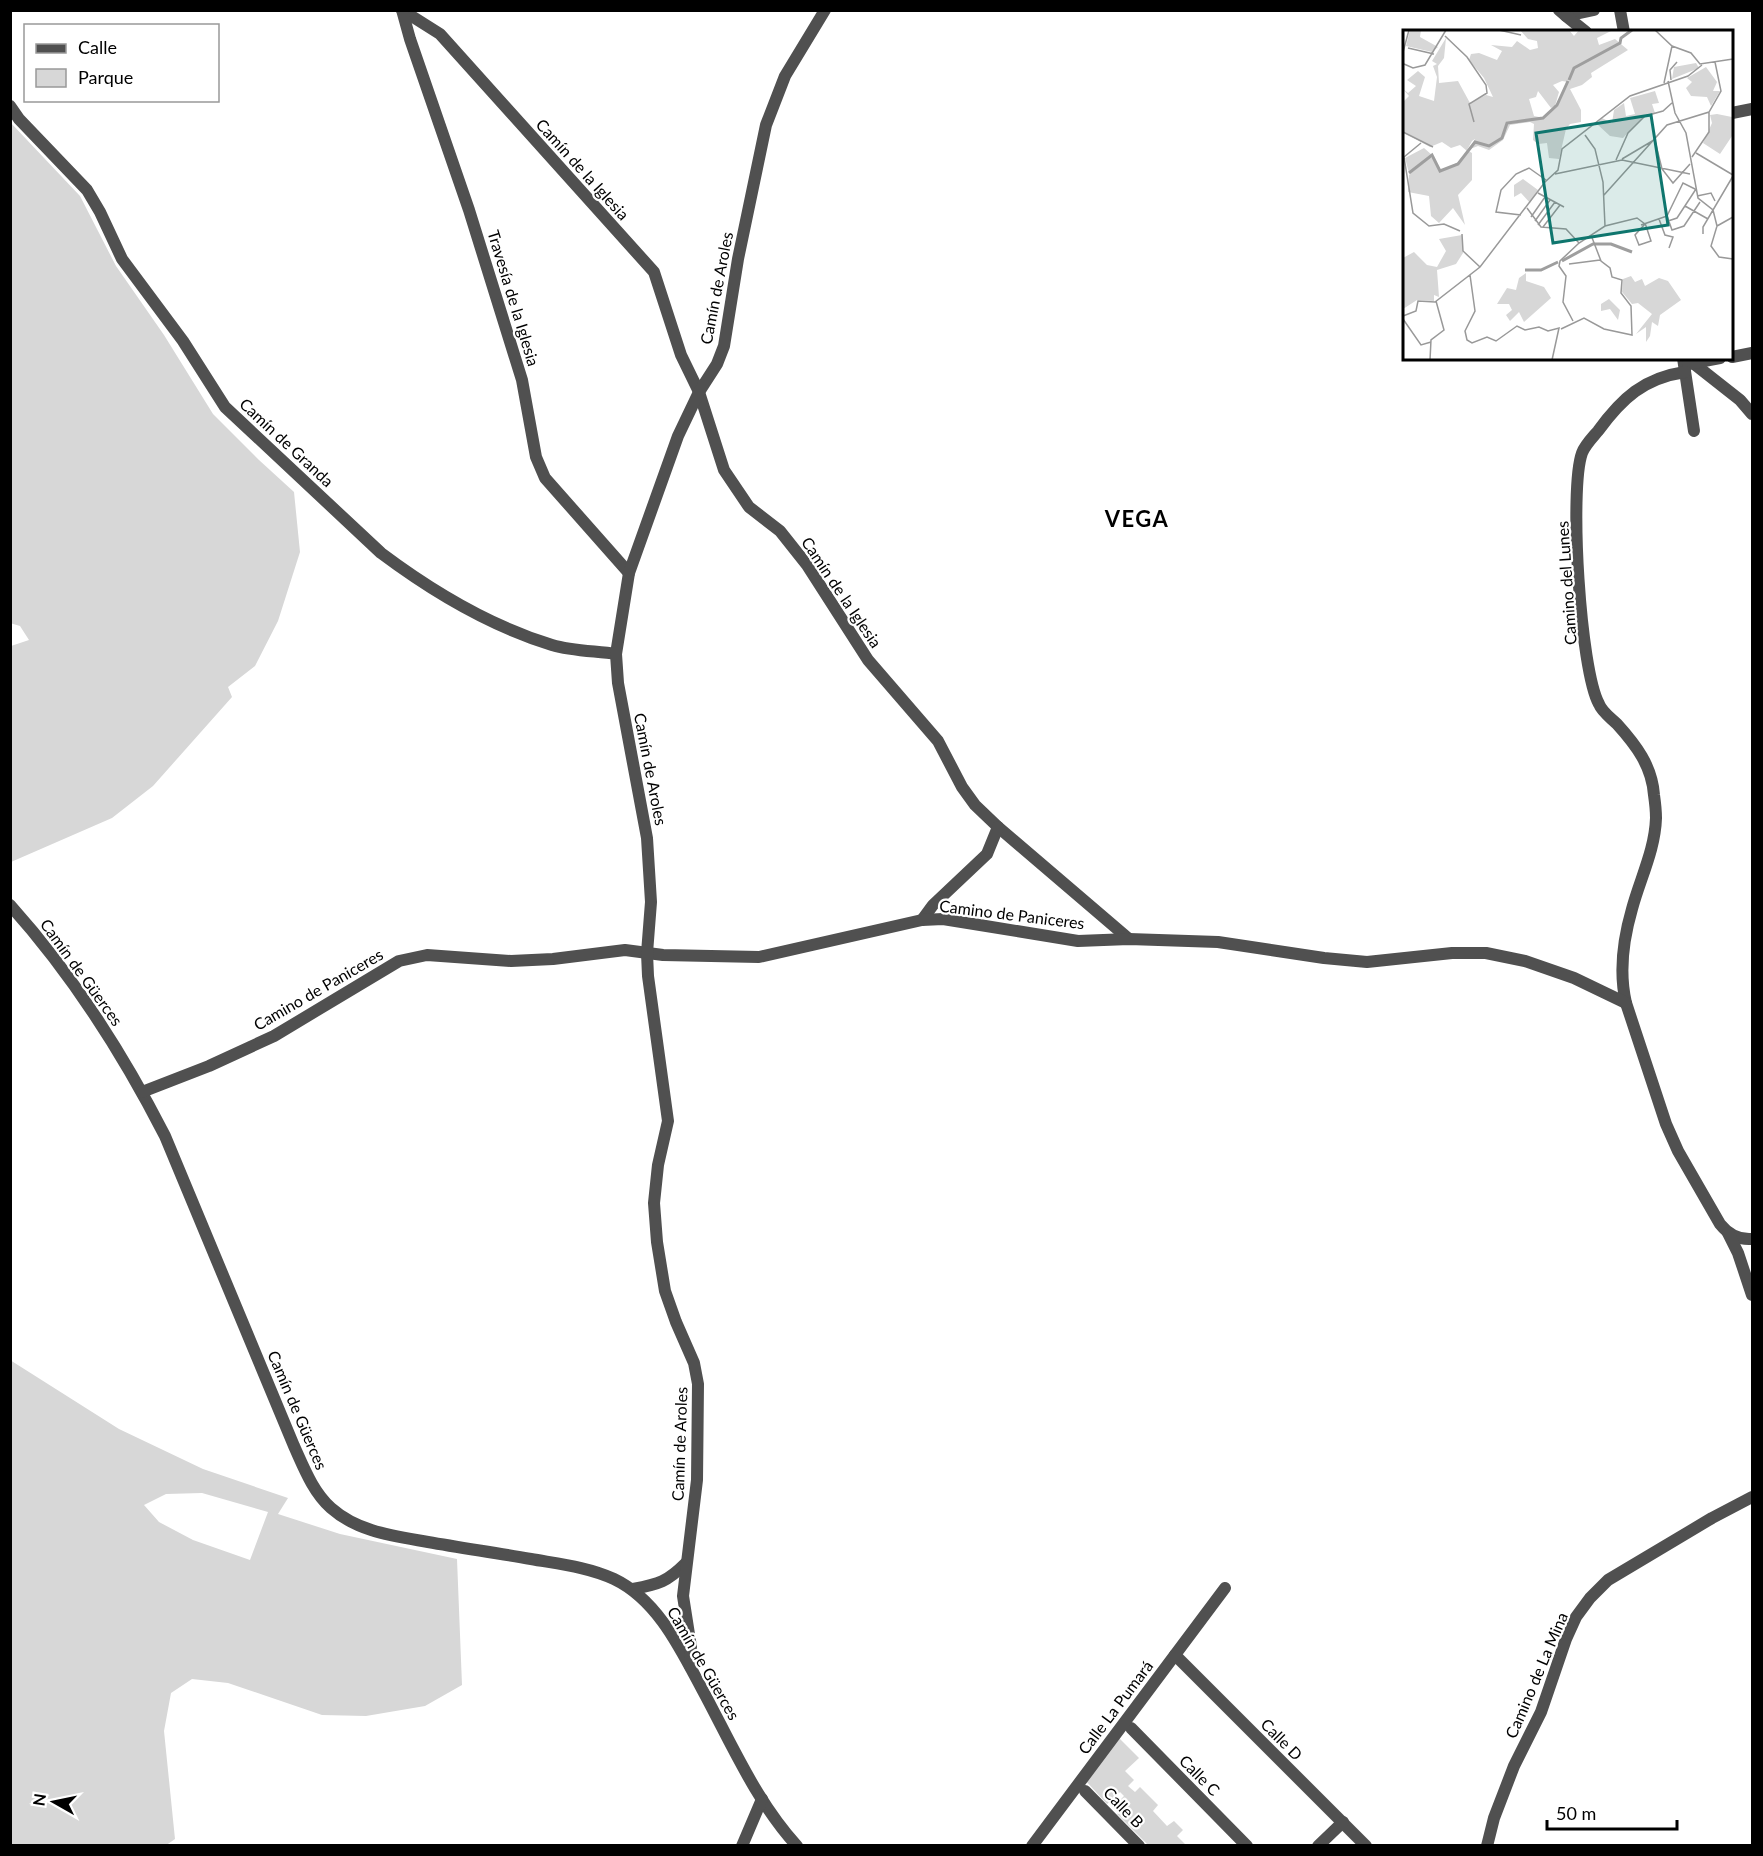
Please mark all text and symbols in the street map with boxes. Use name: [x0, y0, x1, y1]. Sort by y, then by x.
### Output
legend: [24, 24, 219, 102]
inset map: [1403, 30, 1733, 360]
text: Calle: [78, 36, 117, 58]
text: Parque: [78, 66, 133, 88]
street label: Camín de la Iglesia: [533, 115, 633, 223]
street label: Travesía de la Iglesia: [484, 228, 544, 368]
street label: Camín de Aroles: [696, 230, 736, 346]
street label: Camín de Granda: [236, 394, 338, 490]
district label: VEGA: [1104, 505, 1169, 532]
street label: Camino del Lunes: [1552, 520, 1580, 646]
street label: Camín de la Iglesia: [798, 533, 886, 651]
street label: Camín de Aroles: [631, 711, 671, 827]
street label: Camino de Paniceres: [938, 896, 1086, 932]
street label: Camín de Güerces: [37, 915, 127, 1029]
street label: Camino de Paniceres: [250, 944, 386, 1034]
street label: Camín de Güerces: [264, 1348, 332, 1472]
street label: Camín de Aroles: [668, 1387, 690, 1501]
street label: Camín de Güerces: [664, 1603, 744, 1723]
street label: Camino de La Mina: [1501, 1609, 1571, 1741]
street label: Calle La Pumará: [1074, 1656, 1156, 1758]
street label: Calle D: [1257, 1714, 1307, 1764]
street label: Calle C: [1176, 1751, 1224, 1799]
north arrow: [24, 1772, 84, 1832]
street label: Calle B: [1100, 1783, 1148, 1831]
text: N: [28, 1792, 49, 1807]
scale bar: [1547, 1793, 1678, 1831]
text: 50 m: [1556, 1802, 1596, 1824]

